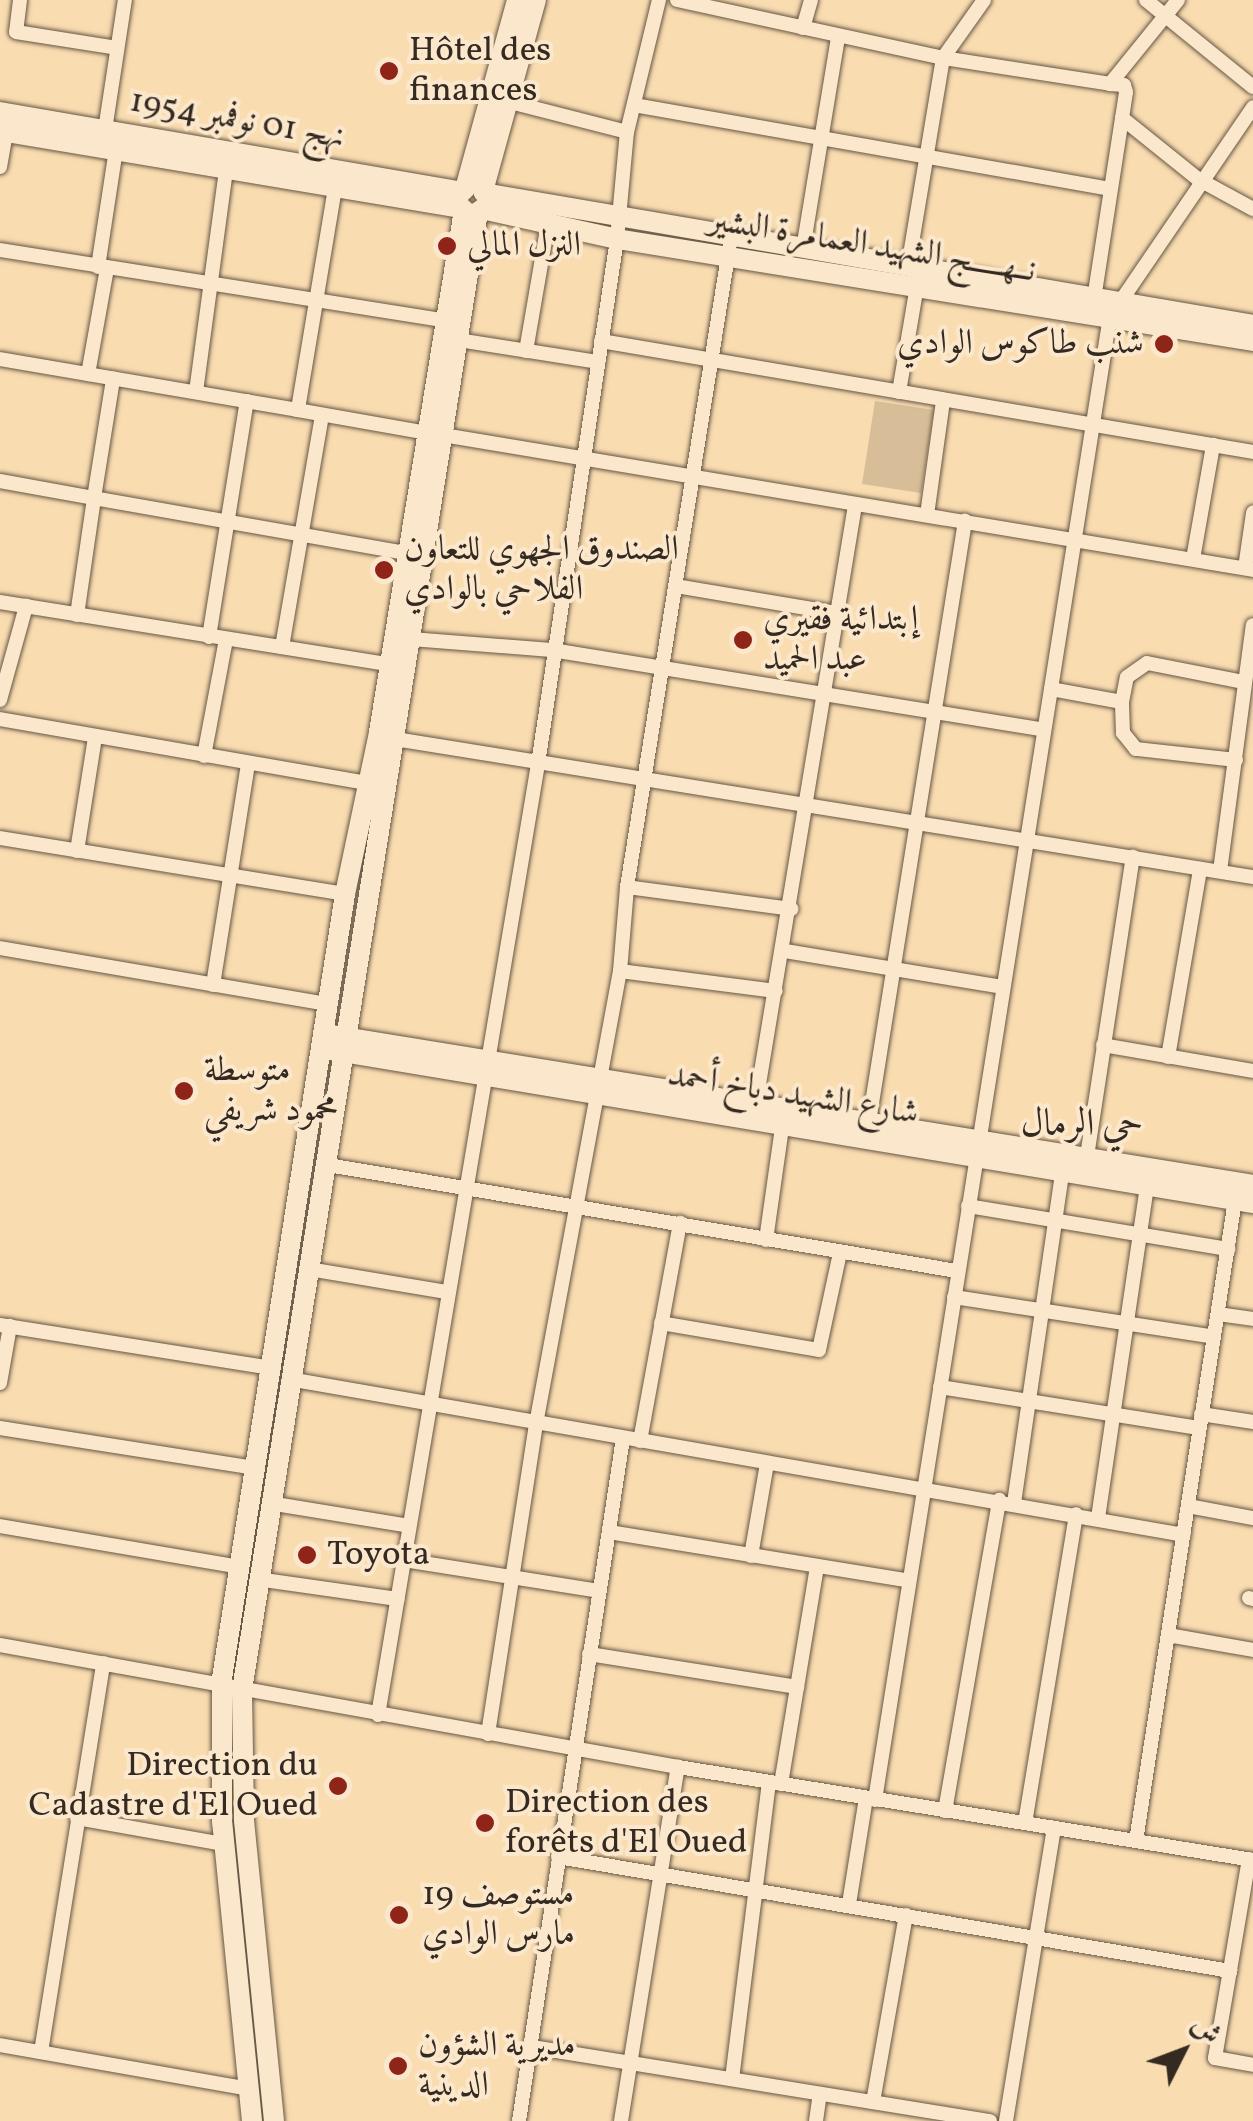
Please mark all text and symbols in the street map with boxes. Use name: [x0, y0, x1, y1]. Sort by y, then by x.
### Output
place label: Hôtel des finances: [409, 30, 551, 112]
marker: Hôtel des finances: [378, 60, 400, 82]
street label: نهج 01 نوفمبر 1954: [126, 80, 348, 160]
street label: نــهـــــج الشهيد العمامرة البشير: [705, 199, 1039, 293]
place label: النزل المالي: [467, 225, 581, 267]
marker: النزل المالي: [436, 235, 458, 257]
place label: شنب طاكوس الوادي: [897, 323, 1144, 365]
marker: شنب طاكوس الوادي: [1153, 333, 1175, 355]
place label: الصندوق الجهوي للتعاون الفلاحي بالوادي: [404, 529, 679, 611]
marker: الصندوق الجهوي للتعاون الفلاحي بالوادي: [373, 559, 395, 581]
place label: إبتدائية فقيري عبد الحميد: [763, 599, 918, 681]
marker: إبتدائية فقيري عبد الحميد: [732, 629, 754, 651]
place label: متوسطة محمود شريفي: [204, 1050, 338, 1132]
street label: شارع الشهيد دباخ أحمد: [664, 1054, 922, 1136]
marker: متوسطة محمود شريفي: [173, 1080, 195, 1102]
district label: حي الرمال: [1020, 1103, 1144, 1149]
place label: Toyota: [327, 1534, 430, 1576]
marker: Toyota: [296, 1544, 318, 1566]
place label: Direction du Cadastre d'El Oued: [29, 1745, 318, 1827]
marker: Direction du Cadastre d'El Oued: [327, 1775, 349, 1797]
place label: Direction des forêts d'El Oued: [505, 1782, 748, 1864]
marker: Direction des forêts d'El Oued: [474, 1812, 496, 1834]
place label: مستوصف 19 مارس الوادي: [422, 1874, 575, 1956]
marker: مستوصف 19 مارس الوادي: [386, 1902, 412, 1928]
north arrow: [1133, 2001, 1233, 2101]
text: ش: [1182, 2007, 1229, 2054]
place label: مديرية الشؤون الدينية: [418, 2025, 576, 2107]
marker: مديرية الشؤون الدينية: [387, 2055, 409, 2077]

